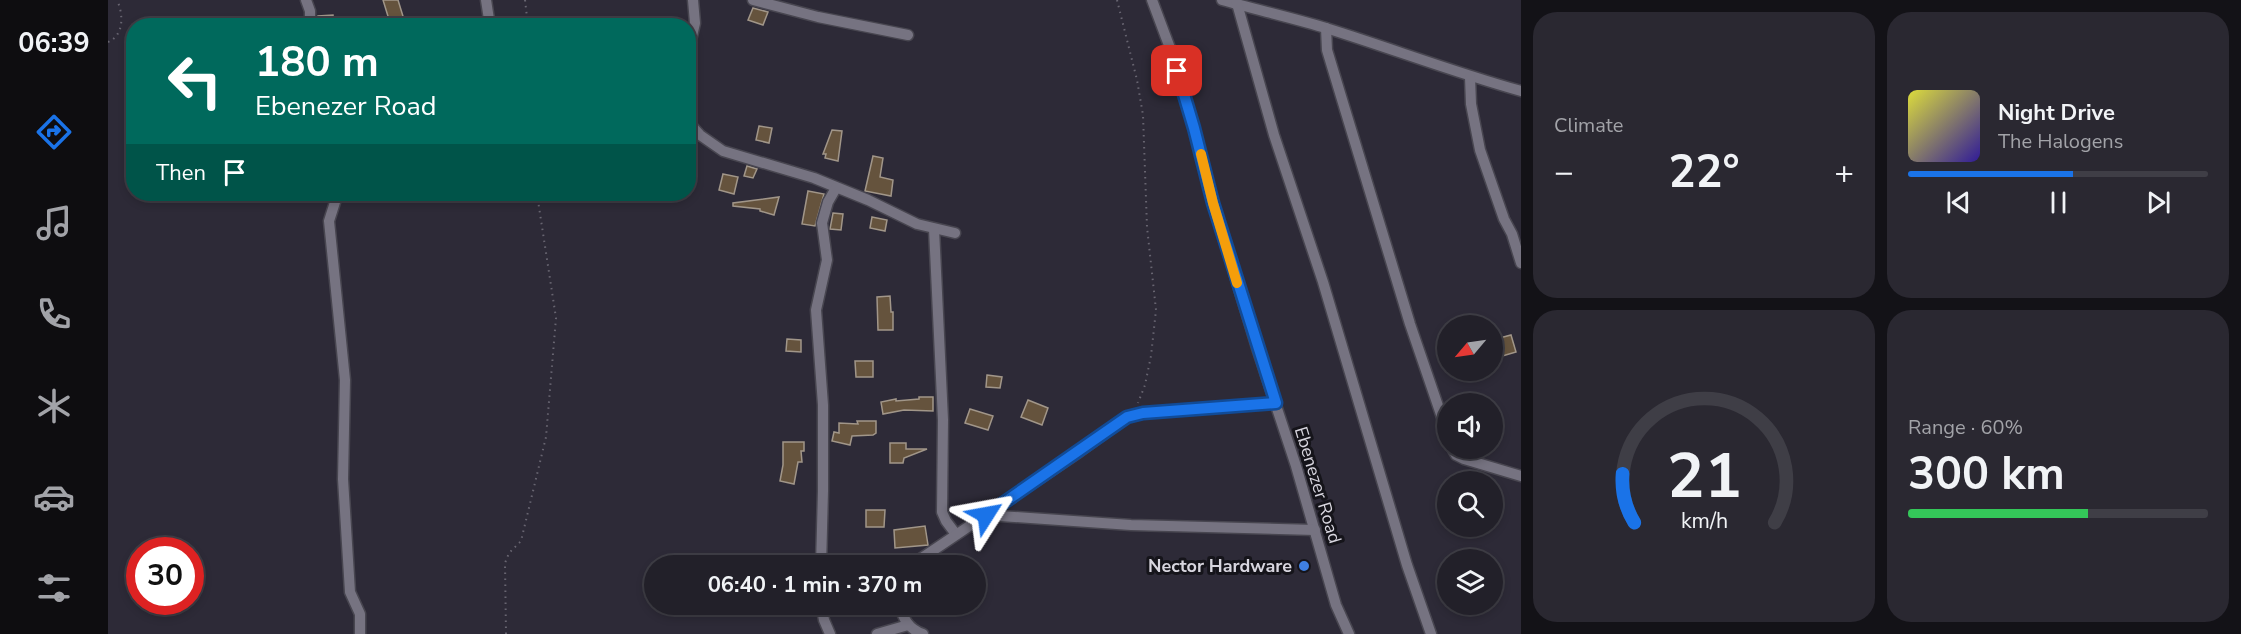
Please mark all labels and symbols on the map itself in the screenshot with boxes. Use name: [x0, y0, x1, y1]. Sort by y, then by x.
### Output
pin: [1151, 45, 1202, 96]
north arrow: [1437, 315, 1503, 381]
street label: Ebenezer Road: [1289, 424, 1347, 546]
position arrow: [954, 483, 1018, 547]
speed limit sign: 30: [126, 537, 204, 615]
place label: Nector Hardware: [1148, 554, 1292, 578]
marker: Nector Hardware: [1297, 559, 1311, 573]

